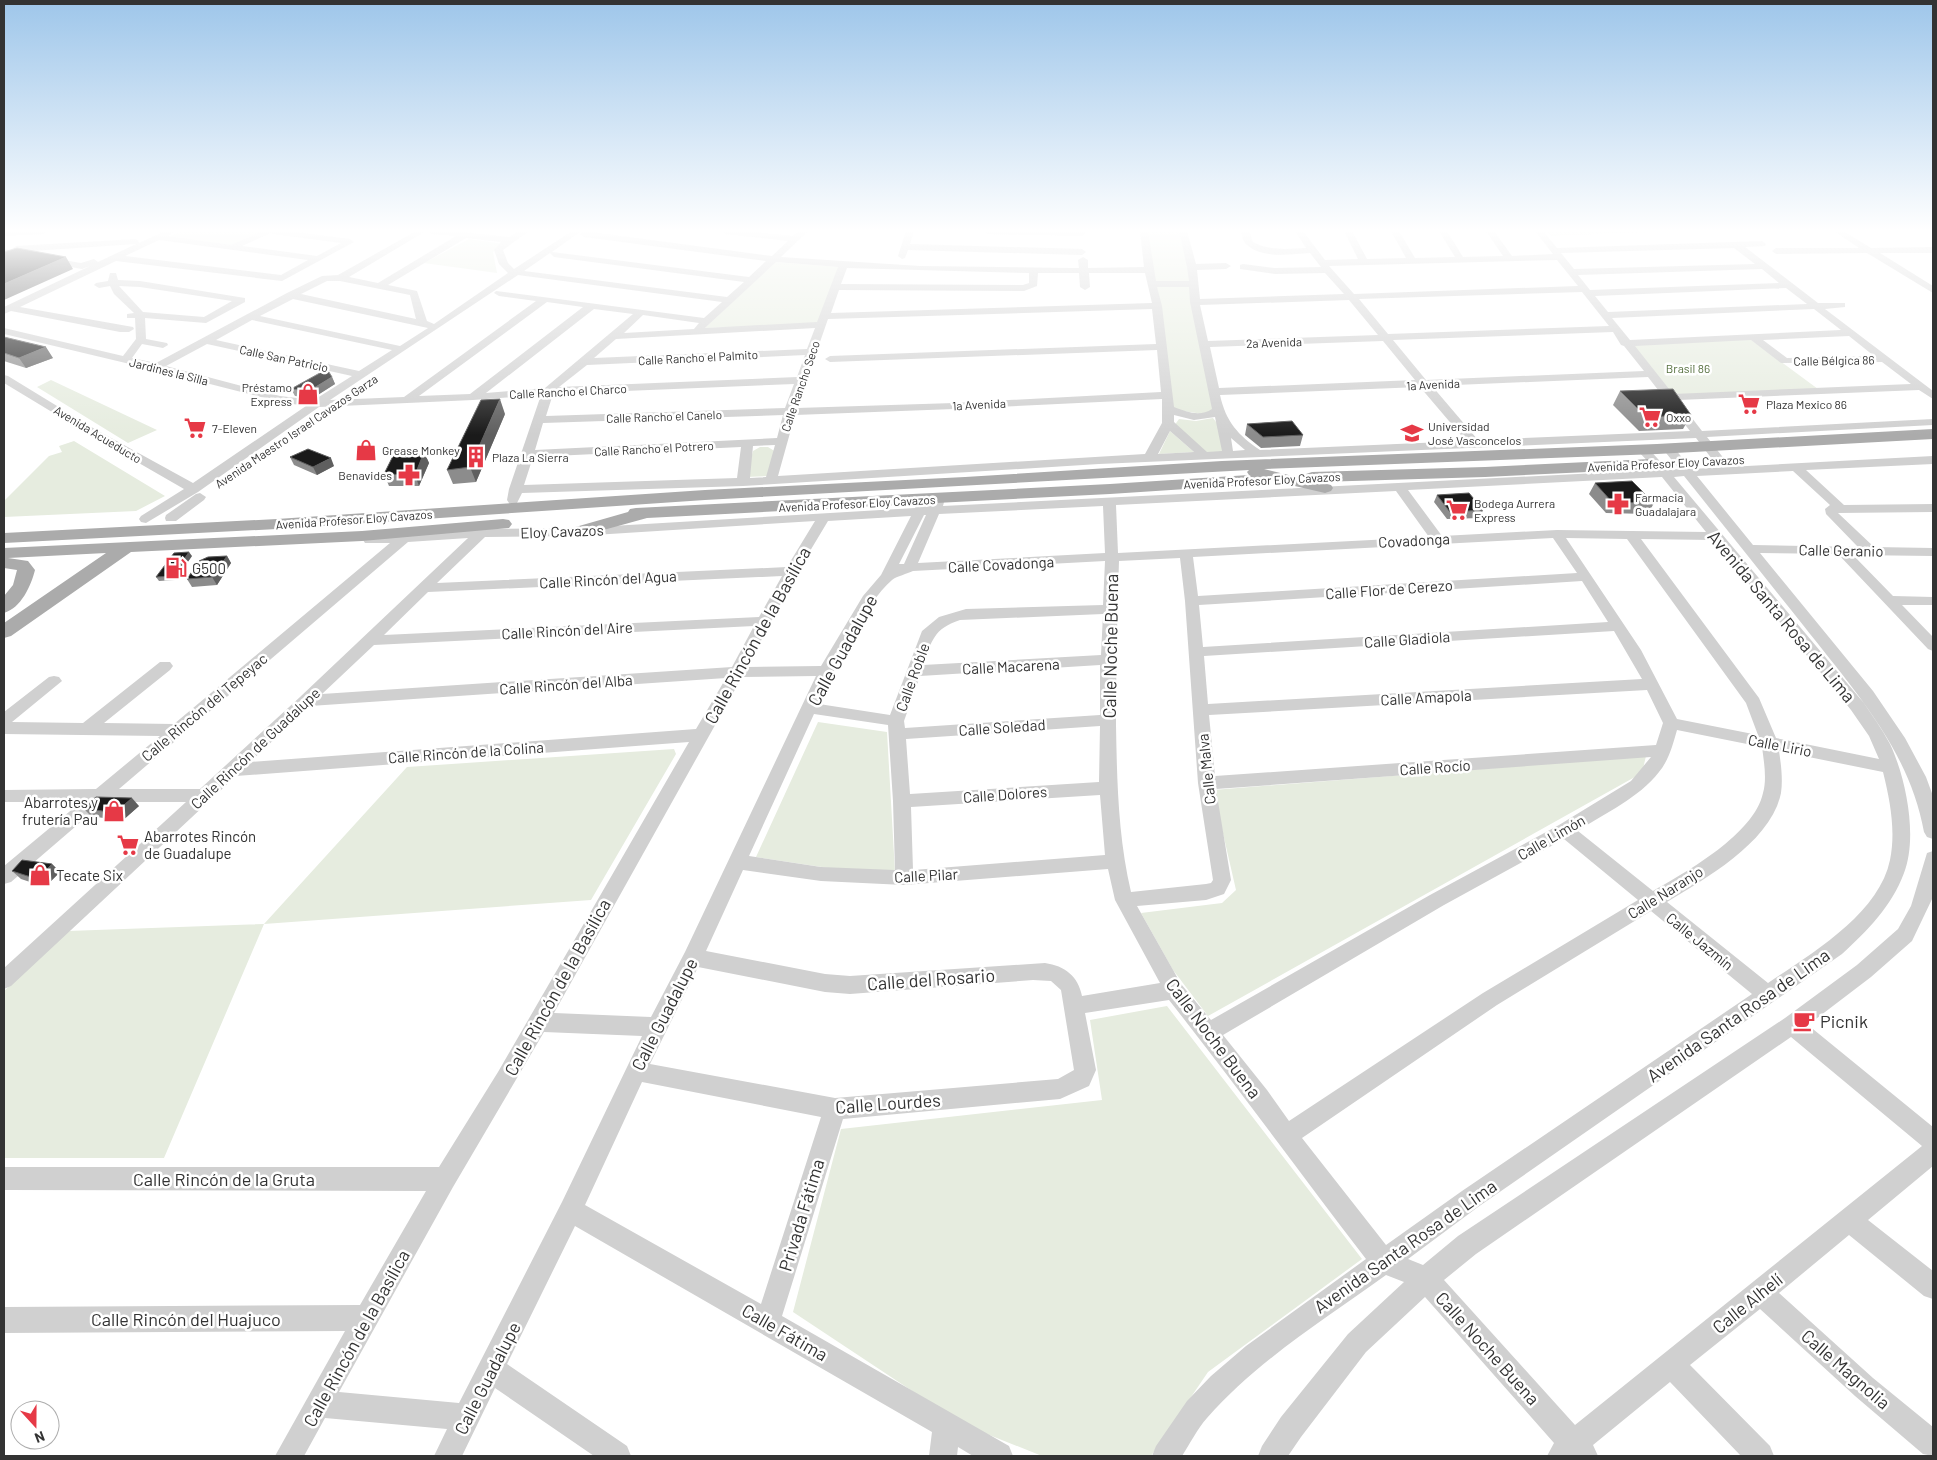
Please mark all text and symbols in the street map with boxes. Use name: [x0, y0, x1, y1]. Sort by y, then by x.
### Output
street label: 2a Avenida: [1246, 334, 1302, 350]
street label: Calle Rancho Seco: [778, 339, 822, 433]
street label: Calle San Patricio: [238, 342, 330, 374]
street label: Calle Rancho el Palmito: [638, 347, 758, 367]
street label: Calle Bélgica 86: [1793, 352, 1875, 368]
street label: Jardines la Silla: [128, 354, 210, 388]
park label: Brasil 86: [1666, 361, 1710, 375]
street label: Avenida Maestro Israel Cavazos Garza: [212, 371, 380, 491]
street label: 1a Avenida: [1406, 376, 1460, 392]
place label: Préstamo Express: [242, 380, 292, 408]
shop icon: Préstamo Express: [295, 381, 321, 407]
street label: Calle Rancho el Charco: [509, 381, 627, 401]
supermarket icon: Plaza Mexico 86: [1736, 391, 1762, 417]
street label: 1a Avenida: [952, 396, 1006, 412]
place label: Plaza Mexico 86: [1766, 397, 1847, 411]
street label: Avenida Acueducto: [52, 402, 144, 466]
supermarket icon: Oxxo: [1637, 404, 1663, 430]
street label: Calle Rancho el Canelo: [606, 407, 722, 425]
place label: Oxxo: [1666, 410, 1691, 424]
supermarket icon: 7-Eleven: [182, 415, 208, 441]
place label: Universidad José Vasconcelos: [1428, 419, 1521, 447]
school or university icon: Universidad José Vasconcelos: [1399, 420, 1425, 446]
place label: 7-Eleven: [212, 421, 257, 435]
shop icon: Grease Monkey: [353, 437, 379, 463]
street label: Calle Rancho el Potrero: [594, 438, 714, 458]
place label: Grease Monkey: [382, 443, 460, 457]
building icon: Plaza La Sierra: [463, 444, 489, 470]
place label: Plaza La Sierra: [492, 450, 569, 464]
street label: Avenida Profesor Eloy Cavazos: [1587, 452, 1745, 474]
pharmacy icon: Benavides: [396, 462, 422, 488]
place label: Benavides: [338, 468, 392, 482]
street label: Avenida Profesor Eloy Cavazos: [1183, 469, 1341, 491]
place label: Farmacia Guadalajara: [1635, 490, 1696, 518]
pharmacy icon: Farmacia Guadalajara: [1605, 491, 1631, 517]
street label: Avenida Profesor Eloy Cavazos: [778, 492, 936, 514]
place label: Bodega Aurrera Express: [1474, 496, 1555, 524]
supermarket icon: Bodega Aurrera Express: [1444, 497, 1470, 523]
street label: Avenida Profesor Eloy Cavazos: [275, 507, 433, 531]
street label: Eloy Cavazos: [520, 521, 604, 541]
street label: Avenida Santa Rosa de Lima: [1703, 525, 1861, 707]
street label: Covadonga: [1378, 529, 1450, 551]
street label: Calle Geranio: [1798, 540, 1884, 560]
street label: Calle Rincón de la Basílica: [699, 543, 815, 727]
street label: Calle Covadonga: [947, 552, 1055, 576]
fuel station icon: G500: [163, 555, 189, 581]
place label: G500: [192, 559, 226, 577]
street label: Calle Rincón del Agua: [539, 566, 677, 592]
street label: Calle Noche Buena: [1098, 573, 1122, 719]
street label: Calle Flor de Cerezo: [1325, 576, 1453, 602]
street label: Calle Guadalupe: [802, 591, 882, 709]
street label: Calle Rincón del Aire: [501, 618, 633, 642]
street label: Calle Gladiola: [1363, 627, 1451, 651]
street label: Calle Roble: [891, 640, 933, 714]
street label: Calle Rincón del Tepeyac: [137, 649, 271, 765]
street label: Calle Macarena: [962, 654, 1060, 678]
street label: Calle Rincón del Alba: [499, 670, 633, 698]
street label: Calle Rincón de Guadalupe: [187, 683, 323, 813]
street label: Calle Amapola: [1380, 686, 1472, 708]
street label: Calle Soledad: [958, 715, 1046, 739]
street label: Calle Lirio: [1747, 730, 1813, 760]
street label: Calle Malva: [1193, 733, 1219, 805]
street label: Calle Rincón de la Colina: [388, 738, 544, 766]
street label: Calle Rocío: [1399, 756, 1471, 778]
street label: Calle Dolores: [962, 782, 1048, 806]
place label: Abarrotes y frutería Pau: [22, 793, 98, 828]
shop icon: Abarrotes y frutería Pau: [101, 798, 127, 824]
street label: Calle Limón: [1514, 810, 1588, 864]
place label: Abarrotes Rincón de Guadalupe: [144, 827, 256, 862]
supermarket icon: Abarrotes Rincón de Guadalupe: [115, 832, 141, 858]
shop icon: Tecate Six: [27, 862, 53, 888]
street label: Calle Naranjo: [1624, 862, 1706, 922]
street label: Calle Pilar: [894, 864, 959, 886]
place label: Tecate Six: [56, 866, 123, 884]
street label: Calle Rincón de la Basílica: [499, 895, 615, 1079]
street label: Calle Jazmín: [1663, 908, 1737, 974]
street label: Avenida Santa Rosa de Lima: [1642, 943, 1834, 1087]
street label: Calle Guadalupe: [626, 954, 702, 1074]
street label: Calle del Rosario: [866, 964, 996, 994]
street label: Calle Noche Buena: [1162, 974, 1266, 1102]
cafe icon: Picnik: [1791, 1008, 1817, 1034]
place label: Picnik: [1820, 1010, 1868, 1032]
street label: Calle Lourdes: [835, 1088, 941, 1118]
street label: Privada Fátima: [774, 1156, 828, 1274]
street label: Calle Rincón de la Gruta: [133, 1168, 315, 1190]
street label: Avenida Santa Rosa de Lima: [1309, 1174, 1501, 1318]
street label: Calle Rincón de la Basílica: [298, 1246, 414, 1430]
street label: Calle Alhelí: [1708, 1268, 1787, 1338]
street label: Calle Noche Buena: [1431, 1287, 1545, 1409]
street label: Calle Fátima: [738, 1299, 832, 1365]
street label: Calle Rincón del Huajuco: [91, 1308, 281, 1330]
street label: Calle Guadalupe: [449, 1318, 525, 1438]
street label: Calle Magnolia: [1797, 1324, 1895, 1414]
north arrow: [10, 1400, 60, 1450]
text: N: [32, 1428, 47, 1447]

